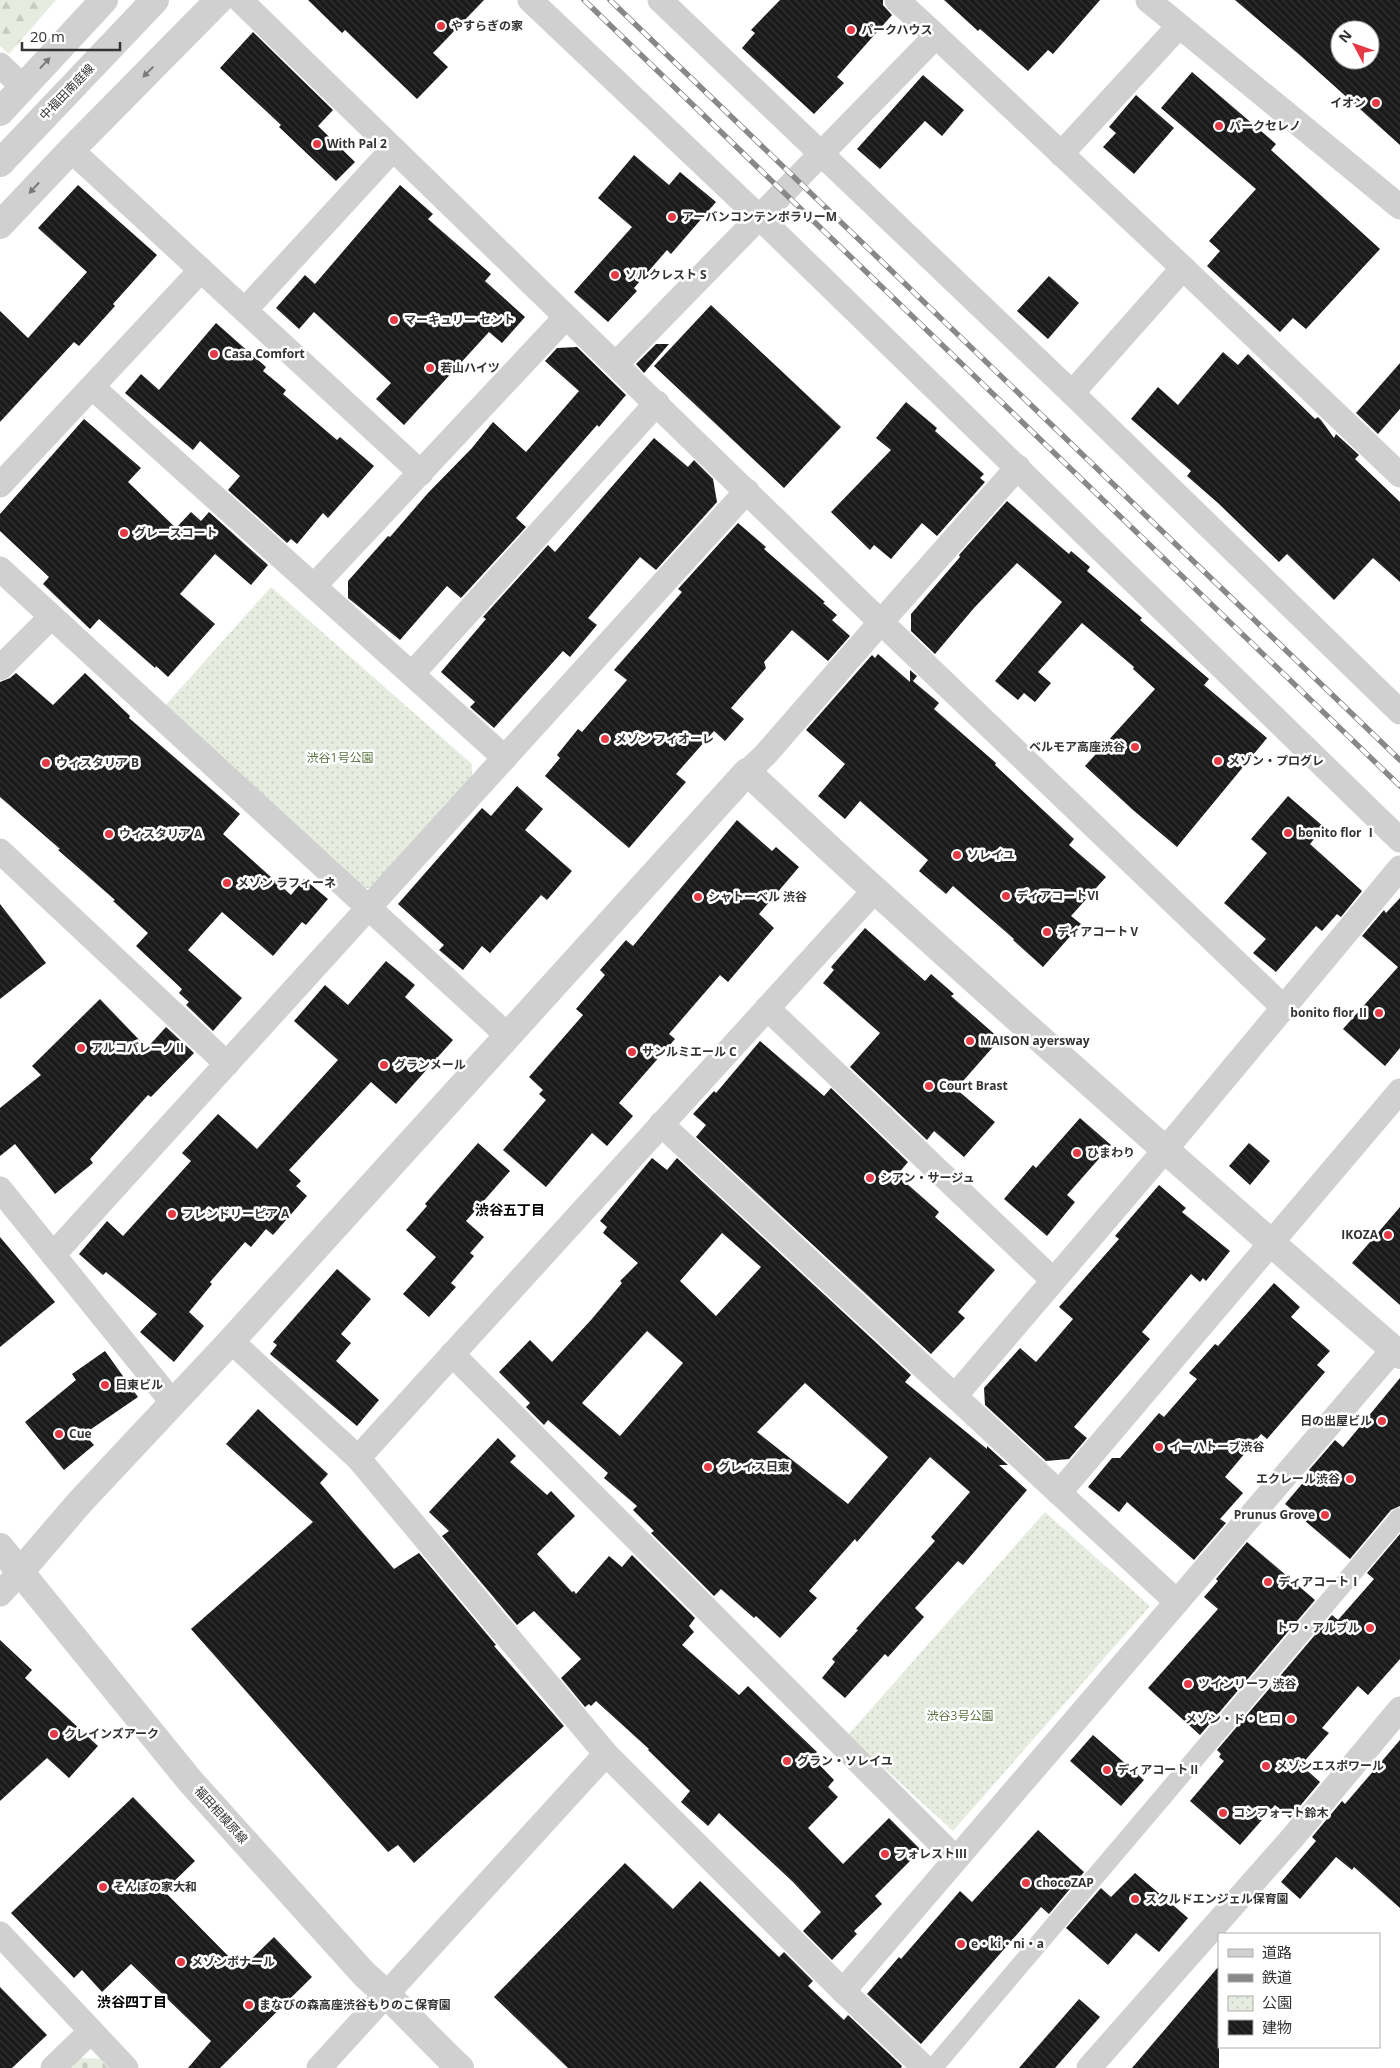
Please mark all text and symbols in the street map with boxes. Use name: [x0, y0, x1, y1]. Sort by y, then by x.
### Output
place label: やすらぎの家: [451, 17, 523, 34]
scale bar: [22, 20, 120, 52]
marker: やすらぎの家: [435, 20, 447, 32]
north arrow: [1330, 20, 1380, 70]
place label: パークハウス: [861, 21, 932, 38]
marker: パークハウス: [845, 24, 857, 36]
text: 20 m: [30, 26, 65, 46]
text: N: [1334, 26, 1356, 47]
one-way arrow: [39, 58, 51, 70]
street label: 中福田南庭線: [36, 60, 98, 123]
one-way arrow: [142, 66, 154, 78]
place label: イオン: [1330, 94, 1366, 111]
marker: イオン: [1370, 97, 1382, 109]
place label: パークセレノ: [1229, 117, 1301, 134]
marker: パークセレノ: [1213, 120, 1225, 132]
place label: With Pal 2: [327, 135, 387, 152]
marker: With Pal 2: [311, 138, 323, 150]
one-way arrow: [28, 182, 40, 194]
place label: アーバンコンテンポラリーM: [682, 208, 837, 225]
marker: アーバンコンテンポラリーM: [666, 211, 678, 223]
place label: ソルクレスト S: [625, 266, 707, 283]
marker: ソルクレスト S: [609, 269, 621, 281]
place label: マーキュリー セント: [404, 311, 515, 328]
marker: マーキュリー セント: [388, 314, 400, 326]
place label: Casa Comfort: [224, 345, 305, 362]
marker: Casa Comfort: [208, 348, 220, 360]
place label: 若山ハイツ: [440, 359, 500, 376]
marker: 若山ハイツ: [424, 362, 436, 374]
place label: グレースコート: [134, 524, 217, 541]
marker: グレースコート: [118, 527, 130, 539]
place label: メゾン フィオーレ: [615, 730, 714, 747]
marker: メゾン フィオーレ: [599, 733, 611, 745]
place label: ベルモア高座渋谷: [1029, 738, 1125, 755]
marker: ベルモア高座渋谷: [1129, 741, 1141, 753]
park label: 渋谷1号公園: [307, 749, 373, 766]
place label: メゾン・プログレ: [1228, 752, 1324, 769]
place label: ウィスタリア B: [56, 754, 139, 771]
marker: メゾン・プログレ: [1212, 755, 1224, 767]
marker: ウィスタリア B: [40, 757, 52, 769]
place label: bonito flor Ⅰ: [1298, 824, 1377, 841]
place label: ウィスタリア A: [119, 825, 203, 842]
marker: bonito flor Ⅰ: [1282, 827, 1294, 839]
marker: ウィスタリア A: [103, 828, 115, 840]
place label: ソレイユ: [967, 846, 1015, 863]
marker: ソレイユ: [951, 849, 963, 861]
place label: メゾン ラフィーネ: [237, 874, 336, 891]
marker: メゾン ラフィーネ: [221, 877, 233, 889]
place label: ディアコートⅥ: [1016, 887, 1099, 904]
place label: シャトーベル 渋谷: [708, 888, 807, 905]
marker: ディアコートⅥ: [1000, 890, 1012, 902]
marker: シャトーベル 渋谷: [692, 891, 704, 903]
place label: ディアコートⅤ: [1057, 923, 1140, 940]
marker: ディアコートⅤ: [1041, 926, 1053, 938]
place label: bonito flor Ⅱ: [1290, 1004, 1369, 1021]
marker: bonito flor Ⅱ: [1373, 1007, 1385, 1019]
place label: MAISON ayersway: [980, 1032, 1090, 1049]
marker: MAISON ayersway: [964, 1035, 976, 1047]
place label: アルコバレーノⅡ: [91, 1039, 186, 1056]
marker: アルコバレーノⅡ: [75, 1042, 87, 1054]
place label: サンルミエール C: [642, 1043, 737, 1060]
marker: サンルミエール C: [626, 1046, 638, 1058]
place label: グランメール: [394, 1056, 466, 1073]
marker: グランメール: [378, 1059, 390, 1071]
place label: Court Brast: [939, 1077, 1008, 1094]
marker: Court Brast: [923, 1080, 935, 1092]
place label: ひまわり: [1087, 1144, 1135, 1161]
marker: ひまわり: [1071, 1147, 1083, 1159]
place label: シアン・サージュ: [880, 1169, 974, 1186]
marker: シアン・サージュ: [864, 1172, 876, 1184]
district label: 渋谷五丁目: [475, 1200, 545, 1219]
place label: フレンドリーピア A: [182, 1205, 290, 1222]
marker: フレンドリーピア A: [166, 1208, 178, 1220]
place label: IKOZA: [1341, 1226, 1379, 1243]
marker: IKOZA: [1382, 1229, 1394, 1241]
place label: 日東ビル: [115, 1376, 163, 1393]
marker: 日東ビル: [99, 1379, 111, 1391]
place label: 日の出屋ビル: [1300, 1412, 1372, 1429]
marker: 日の出屋ビル: [1376, 1415, 1388, 1427]
place label: Cue: [69, 1425, 92, 1442]
marker: Cue: [53, 1428, 65, 1440]
place label: イーハトーブ渋谷: [1169, 1438, 1264, 1455]
marker: イーハトーブ渋谷: [1153, 1441, 1165, 1453]
place label: グレイス日東: [718, 1458, 790, 1475]
marker: グレイス日東: [702, 1461, 714, 1473]
place label: エクレール渋谷: [1256, 1470, 1340, 1487]
marker: エクレール渋谷: [1344, 1473, 1356, 1485]
place label: Prunus Grove: [1234, 1506, 1315, 1523]
marker: Prunus Grove: [1319, 1509, 1331, 1521]
place label: ディアコートⅠ: [1278, 1573, 1361, 1590]
marker: ディアコートⅠ: [1262, 1576, 1274, 1588]
place label: トワ・アルブル: [1276, 1619, 1360, 1636]
marker: トワ・アルブル: [1364, 1622, 1376, 1634]
place label: ツインリーフ 渋谷: [1198, 1675, 1296, 1692]
marker: ツインリーフ 渋谷: [1182, 1678, 1194, 1690]
park label: 渋谷3号公園: [927, 1707, 993, 1724]
place label: メゾン・ド・ヒロ: [1185, 1710, 1281, 1727]
marker: メゾン・ド・ヒロ: [1285, 1713, 1297, 1725]
place label: クレインズアーク: [64, 1725, 159, 1742]
marker: クレインズアーク: [48, 1728, 60, 1740]
place label: グラン・ソレイユ: [797, 1752, 893, 1769]
marker: グラン・ソレイユ: [781, 1755, 793, 1767]
place label: メゾンエスポワール: [1276, 1757, 1384, 1774]
marker: メゾンエスポワール: [1260, 1760, 1272, 1772]
place label: ディアコートⅡ: [1117, 1761, 1200, 1778]
marker: ディアコートⅡ: [1101, 1764, 1113, 1776]
street label: 福田相模原線: [191, 1782, 252, 1847]
place label: コンフォート鈴木: [1233, 1804, 1329, 1821]
marker: コンフォート鈴木: [1217, 1807, 1229, 1819]
place label: フォレストⅢ: [895, 1845, 967, 1862]
marker: フォレストⅢ: [879, 1848, 891, 1860]
place label: chocoZAP: [1036, 1874, 1094, 1891]
marker: chocoZAP: [1020, 1877, 1032, 1889]
place label: そんぽの家大和: [113, 1878, 197, 1895]
marker: そんぽの家大和: [97, 1881, 109, 1893]
place label: スクルドエンジェル保育園: [1145, 1890, 1289, 1907]
marker: スクルドエンジェル保育園: [1129, 1893, 1141, 1905]
legend: [1218, 1933, 1380, 2048]
place label: e・ki・ni・a: [971, 1935, 1044, 1952]
marker: e・ki・ni・a: [955, 1938, 967, 1950]
text: 道路: [1262, 1942, 1292, 1962]
place label: メゾンボナール: [191, 1953, 275, 1970]
marker: メゾンボナール: [175, 1956, 187, 1968]
text: 鉄道: [1262, 1967, 1292, 1987]
district label: 渋谷四丁目: [97, 1992, 167, 2011]
text: 公園: [1262, 1992, 1292, 2012]
place label: まなびの森高座渋谷もりのこ保育園: [259, 1996, 451, 2013]
marker: まなびの森高座渋谷もりのこ保育園: [243, 1999, 255, 2011]
text: 建物: [1262, 2017, 1292, 2037]

